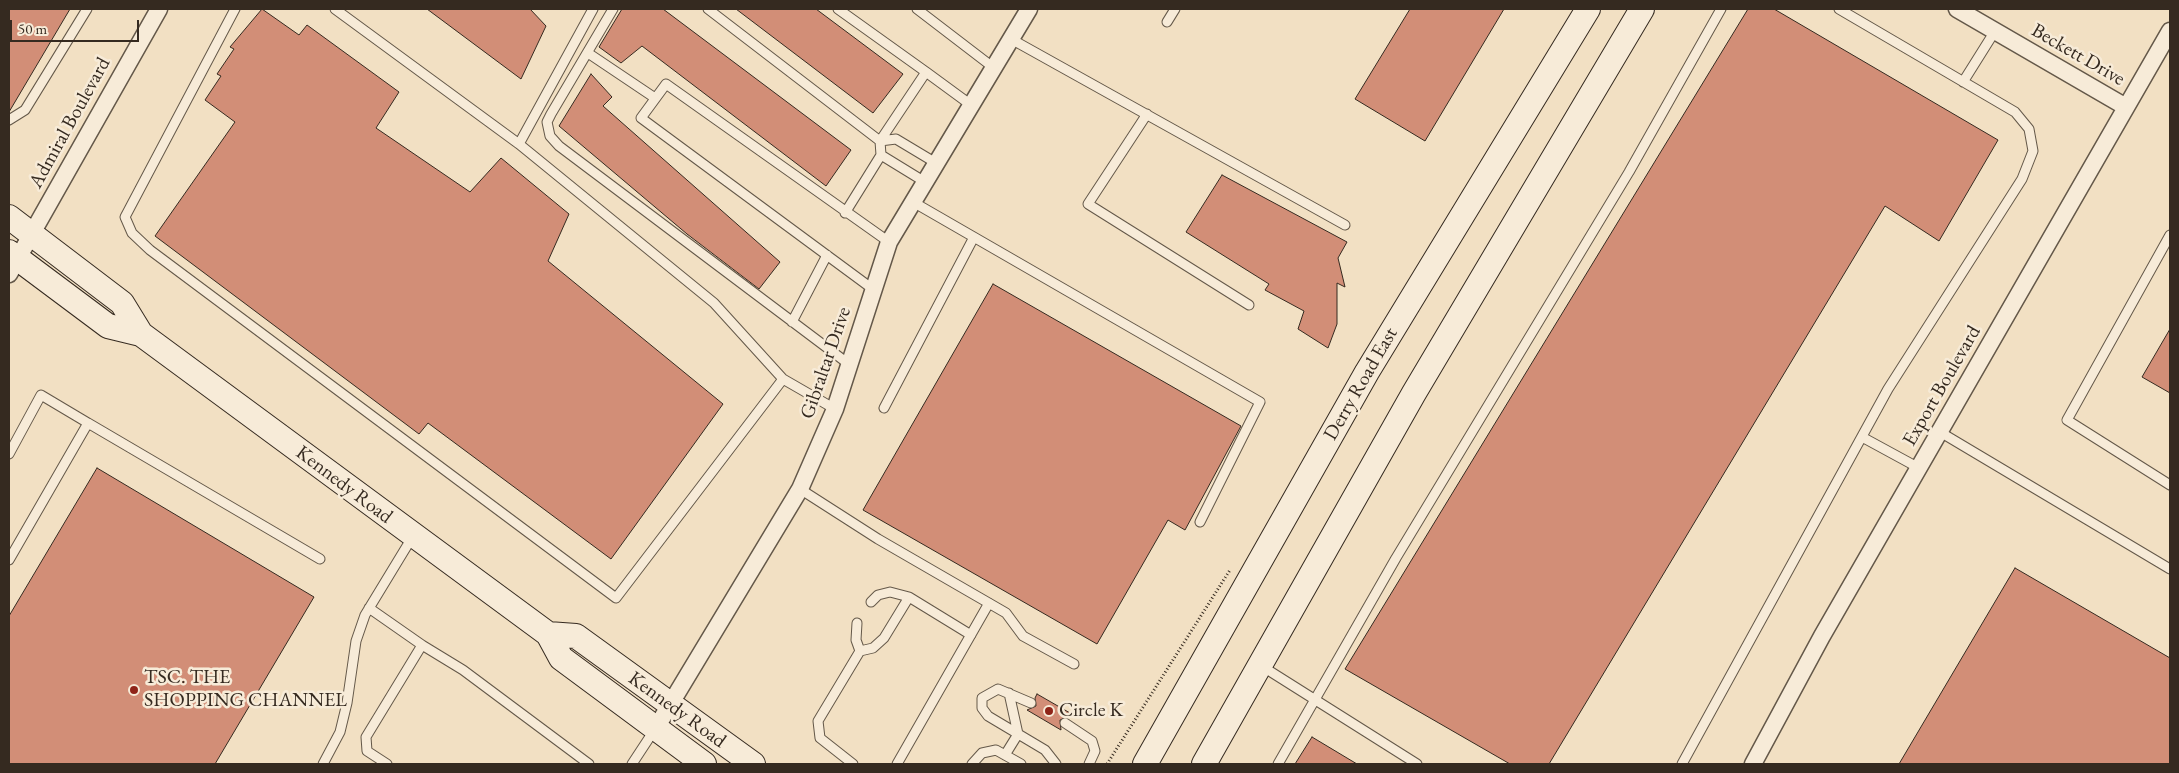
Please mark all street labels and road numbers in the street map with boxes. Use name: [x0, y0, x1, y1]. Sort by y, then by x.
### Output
street label: Beckett Drive: [2027, 19, 2129, 91]
street label: Admiral Boulevard: [24, 53, 116, 193]
street label: Gibraltar Drive: [796, 304, 856, 422]
street label: Export Boulevard: [1898, 321, 1986, 451]
street label: Derry Road East: [1319, 323, 1403, 445]
street label: Kennedy Road: [291, 441, 397, 529]
street label: Kennedy Road: [623, 667, 731, 753]

